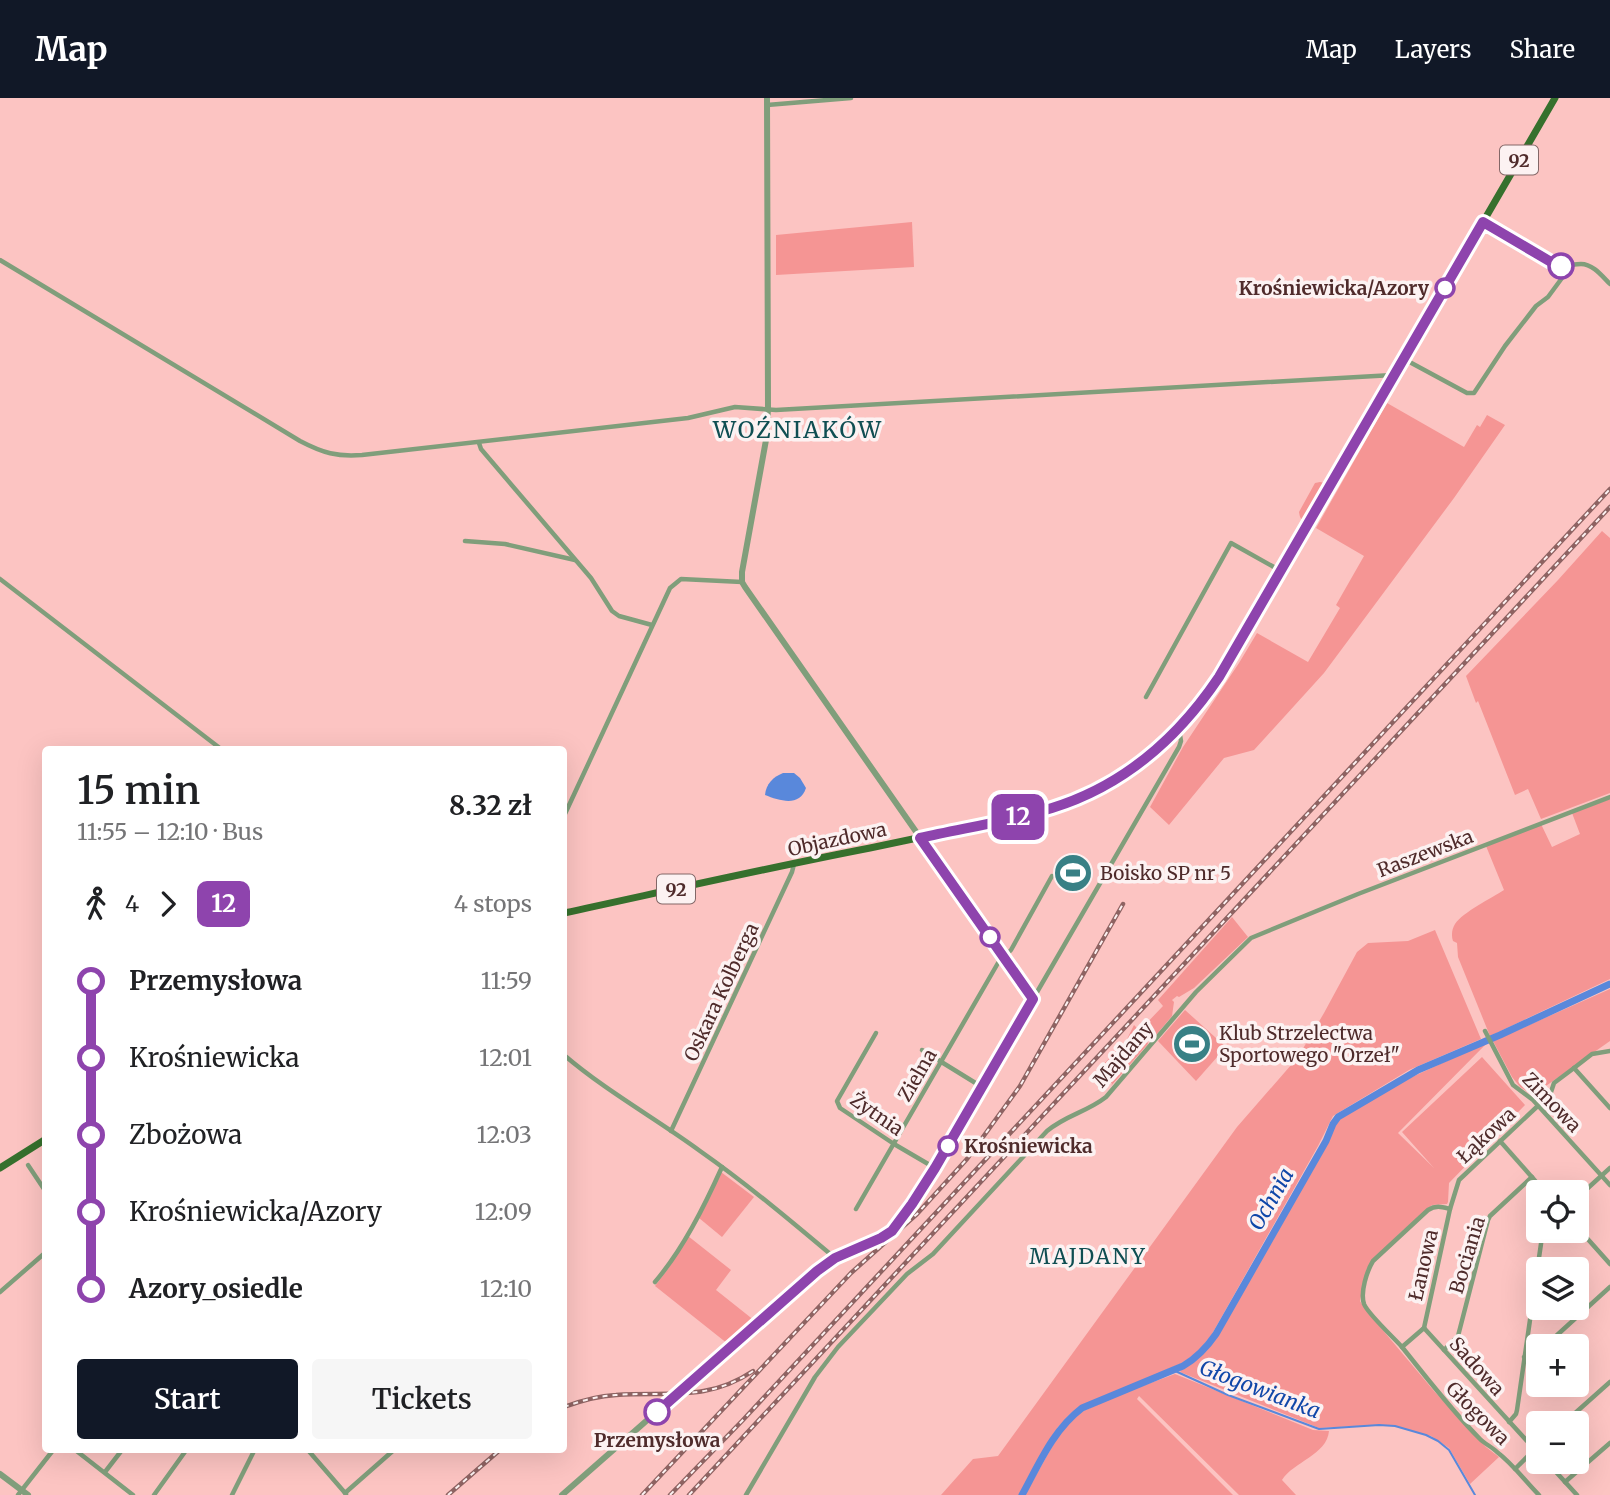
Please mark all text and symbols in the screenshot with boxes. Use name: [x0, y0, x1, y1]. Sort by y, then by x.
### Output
text: Map: [35, 29, 108, 70]
text: Map: [1306, 34, 1357, 65]
text: Layers: [1395, 34, 1471, 65]
text: Share: [1509, 34, 1575, 65]
road number: 92: [1500, 146, 1538, 174]
unlabelled marker: [1548, 253, 1574, 279]
place label: Krośniewicka/Azory: [1239, 276, 1430, 300]
marker: Krośniewicka/Azory: [1435, 278, 1455, 298]
district label: WOŹNIAKÓW: [712, 415, 883, 444]
text: 15 min: [77, 767, 200, 814]
text: 8.32 zł: [449, 789, 532, 822]
line badge: 12: [986, 794, 1050, 840]
text: 12: [1005, 801, 1031, 832]
text: 11:55 – 12:10 · Bus: [77, 817, 263, 846]
street label: Objazdowa: [786, 817, 888, 861]
street label: Raszewska: [1374, 824, 1476, 882]
sports icon: Boisko SP nr 5: [1052, 852, 1094, 894]
place label: Boisko SP nr 5: [1100, 861, 1231, 885]
road number: 92: [657, 874, 695, 904]
icon: walk: [77, 885, 115, 923]
icon: forward: [149, 885, 187, 923]
text: 12: [211, 888, 236, 919]
text: 4: [125, 889, 139, 918]
text: 4 stops: [454, 889, 532, 918]
street label: Oskara Kolberga: [679, 919, 763, 1065]
unlabelled marker: [980, 927, 1000, 947]
text: Przemysłowa: [129, 964, 302, 997]
text: 11:59: [481, 966, 532, 995]
street label: Majdany: [1088, 1016, 1158, 1092]
place label: Klub Strzelectwa Sportowego "Orzeł": [1219, 1021, 1400, 1067]
sports icon: Klub Strzelectwa Sportowego "Orzeł": [1171, 1023, 1213, 1065]
text: Krośniewicka: [129, 1041, 300, 1074]
text: 12:01: [479, 1043, 532, 1072]
street label: Zielna: [892, 1044, 942, 1106]
street label: Zimowa: [1518, 1067, 1586, 1137]
street label: Żytnia: [846, 1087, 908, 1141]
street label: Łąkowa: [1452, 1102, 1520, 1168]
text: Zbożowa: [129, 1118, 242, 1151]
text: 12:03: [476, 1120, 532, 1149]
place label: Krośniewicka: [964, 1134, 1093, 1158]
marker: Krośniewicka: [938, 1136, 958, 1156]
water label: Ochnia: [1242, 1163, 1300, 1235]
map controls: [1526, 1180, 1589, 1474]
button: locate: [1526, 1180, 1589, 1243]
text: Krośniewicka/Azory: [129, 1195, 382, 1228]
text: 12:09: [475, 1197, 532, 1226]
street label: Bociania: [1444, 1213, 1490, 1297]
street label: Łanowa: [1403, 1227, 1443, 1303]
district label: MAJDANY: [1029, 1243, 1147, 1270]
button: layers: [1526, 1257, 1589, 1320]
text: Azory_osiedle: [129, 1272, 303, 1305]
text: 12:10: [480, 1274, 532, 1303]
street label: Sadowa: [1444, 1332, 1510, 1400]
button: +: [1526, 1334, 1589, 1397]
water label: Głogowianka: [1196, 1354, 1324, 1424]
button: Start: [77, 1359, 298, 1439]
button: Tickets: [312, 1359, 532, 1439]
street label: Głogowa: [1441, 1376, 1515, 1450]
marker: Przemysłowa: [644, 1399, 670, 1425]
button: −: [1526, 1411, 1589, 1474]
place label: Przemysłowa: [594, 1428, 721, 1452]

